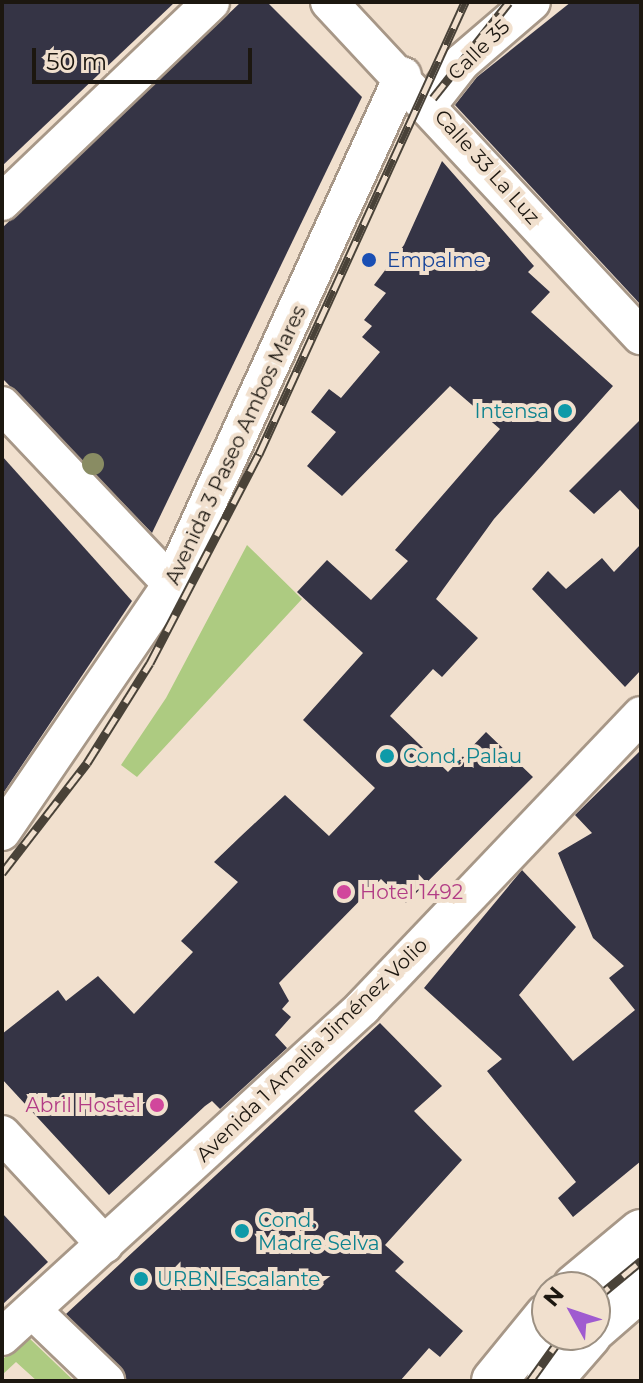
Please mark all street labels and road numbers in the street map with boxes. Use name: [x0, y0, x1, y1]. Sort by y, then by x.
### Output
street label: Calle 35: [443, 15, 515, 85]
street label: Calle 33 La Luz: [429, 105, 545, 229]
street label: Avenida 3 Paseo Ambos Mares: [161, 302, 311, 588]
street label: Avenida 1 Amalia Jiménez Volio: [191, 933, 433, 1167]

